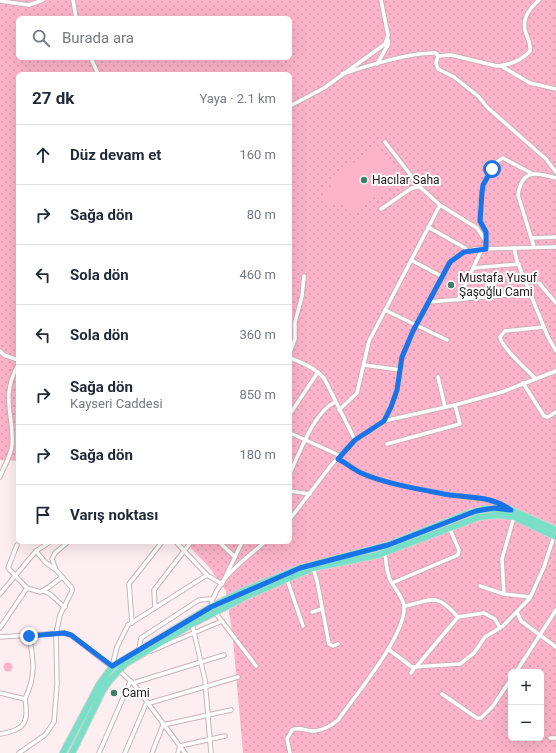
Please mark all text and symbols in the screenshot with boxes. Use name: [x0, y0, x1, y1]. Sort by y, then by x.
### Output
search box: [16, 16, 292, 60]
icon: search: [30, 27, 52, 49]
text: Burada ara: [62, 29, 134, 47]
text: 27 dk: [32, 88, 74, 108]
text: Yaya · 2.1 km: [199, 91, 276, 106]
icon: ahead: [32, 144, 54, 166]
text: Düz devam et: [70, 146, 161, 164]
text: 160 m: [239, 147, 276, 162]
route start: [483, 160, 501, 178]
place label: Hacılar Saha: [372, 173, 440, 187]
marker: Hacılar Saha: [359, 175, 369, 185]
icon: right: [32, 204, 54, 226]
text: Sağa dön: [70, 206, 133, 224]
text: 80 m: [247, 207, 276, 222]
icon: left: [32, 264, 54, 286]
text: Sola dön: [70, 266, 129, 284]
text: 460 m: [239, 267, 276, 282]
place label: Mustafa Yusuf Şaşoğlu Cami: [459, 271, 538, 299]
marker: Mustafa Yusuf Şaşoğlu Cami: [446, 280, 456, 290]
icon: left: [32, 324, 54, 346]
text: Sola dön: [70, 326, 129, 344]
text: 360 m: [239, 327, 276, 342]
text: Sağa dön: [70, 378, 133, 396]
icon: right: [32, 384, 54, 406]
text: 850 m: [239, 387, 276, 402]
text: Kayseri Caddesi: [70, 396, 163, 411]
icon: right: [32, 444, 54, 466]
text: Sağa dön: [70, 446, 133, 464]
text: 180 m: [239, 447, 276, 462]
icon: arrive: [32, 504, 54, 526]
text: Varış noktası: [70, 506, 158, 524]
route end: [20, 627, 38, 645]
map controls: [508, 669, 544, 741]
button: +: [508, 669, 544, 705]
place label: Cami: [122, 686, 150, 700]
marker: Cami: [109, 688, 119, 698]
button: −: [508, 705, 544, 741]

